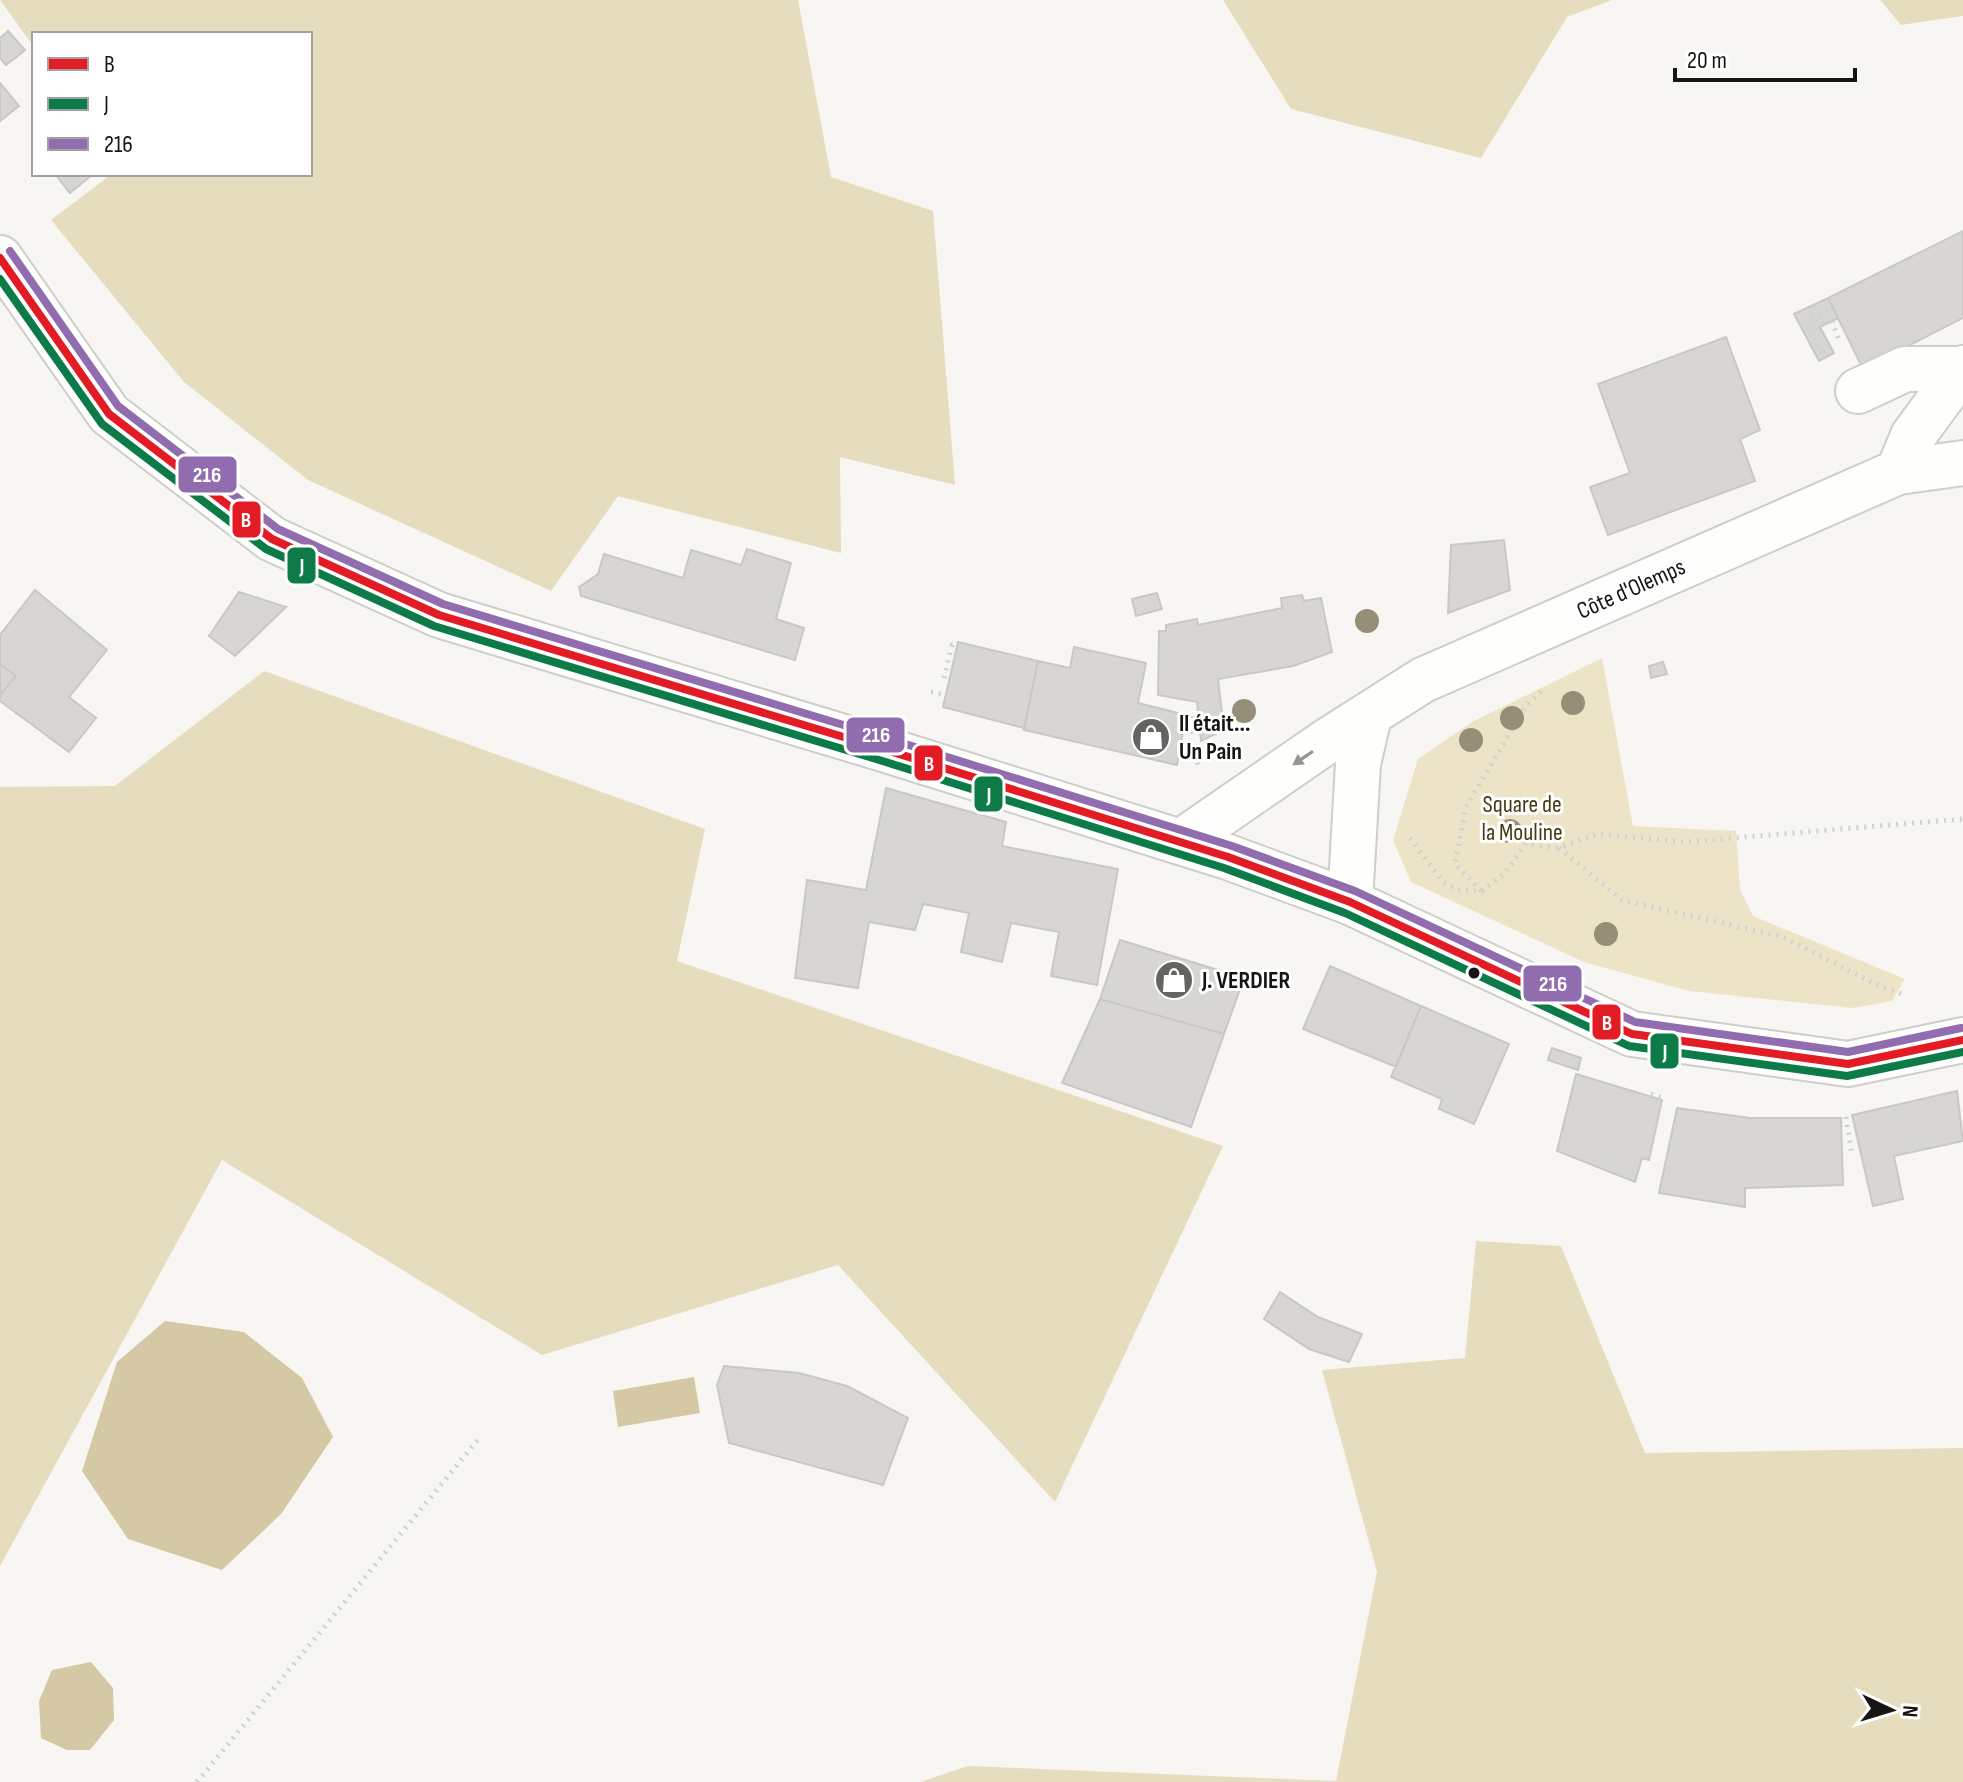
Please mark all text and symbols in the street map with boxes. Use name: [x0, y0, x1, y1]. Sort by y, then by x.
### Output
legend: [32, 32, 312, 176]
scale bar: [1675, 32, 1855, 82]
text: 20 m: [1687, 46, 1727, 75]
text: B: [104, 50, 115, 79]
text: J: [103, 90, 109, 119]
text: 216: [104, 130, 133, 159]
line badge: 216: [177, 455, 238, 494]
text: 216: [193, 462, 221, 489]
line badge: B: [231, 500, 262, 539]
text: B: [241, 507, 251, 534]
line badge: J: [286, 546, 317, 585]
street label: Côte d'Olemps: [1572, 552, 1690, 626]
text: J: [299, 553, 304, 580]
place label: Il était... Un Pain: [1179, 709, 1250, 766]
line badge: 216: [845, 716, 906, 754]
shop icon: Il était... Un Pain: [1130, 716, 1172, 758]
text: 216: [862, 722, 890, 749]
line badge: B: [913, 744, 944, 782]
one-way arrow: [1293, 750, 1314, 765]
text: B: [924, 751, 934, 778]
line badge: J: [973, 775, 1004, 813]
text: J: [986, 782, 991, 809]
park label: Square de la Mouline: [1481, 790, 1563, 847]
shop icon: J. VERDIER: [1153, 959, 1195, 1001]
line badge: 216: [1522, 964, 1583, 1003]
unlabelled marker: [1466, 965, 1482, 981]
place label: J. VERDIER: [1201, 966, 1290, 995]
text: 216: [1539, 971, 1567, 998]
line badge: B: [1591, 1003, 1622, 1041]
text: B: [1602, 1010, 1612, 1037]
line badge: J: [1649, 1032, 1680, 1070]
text: J: [1662, 1039, 1667, 1066]
north arrow: [1851, 1670, 1931, 1750]
text: N: [1896, 1704, 1923, 1718]

